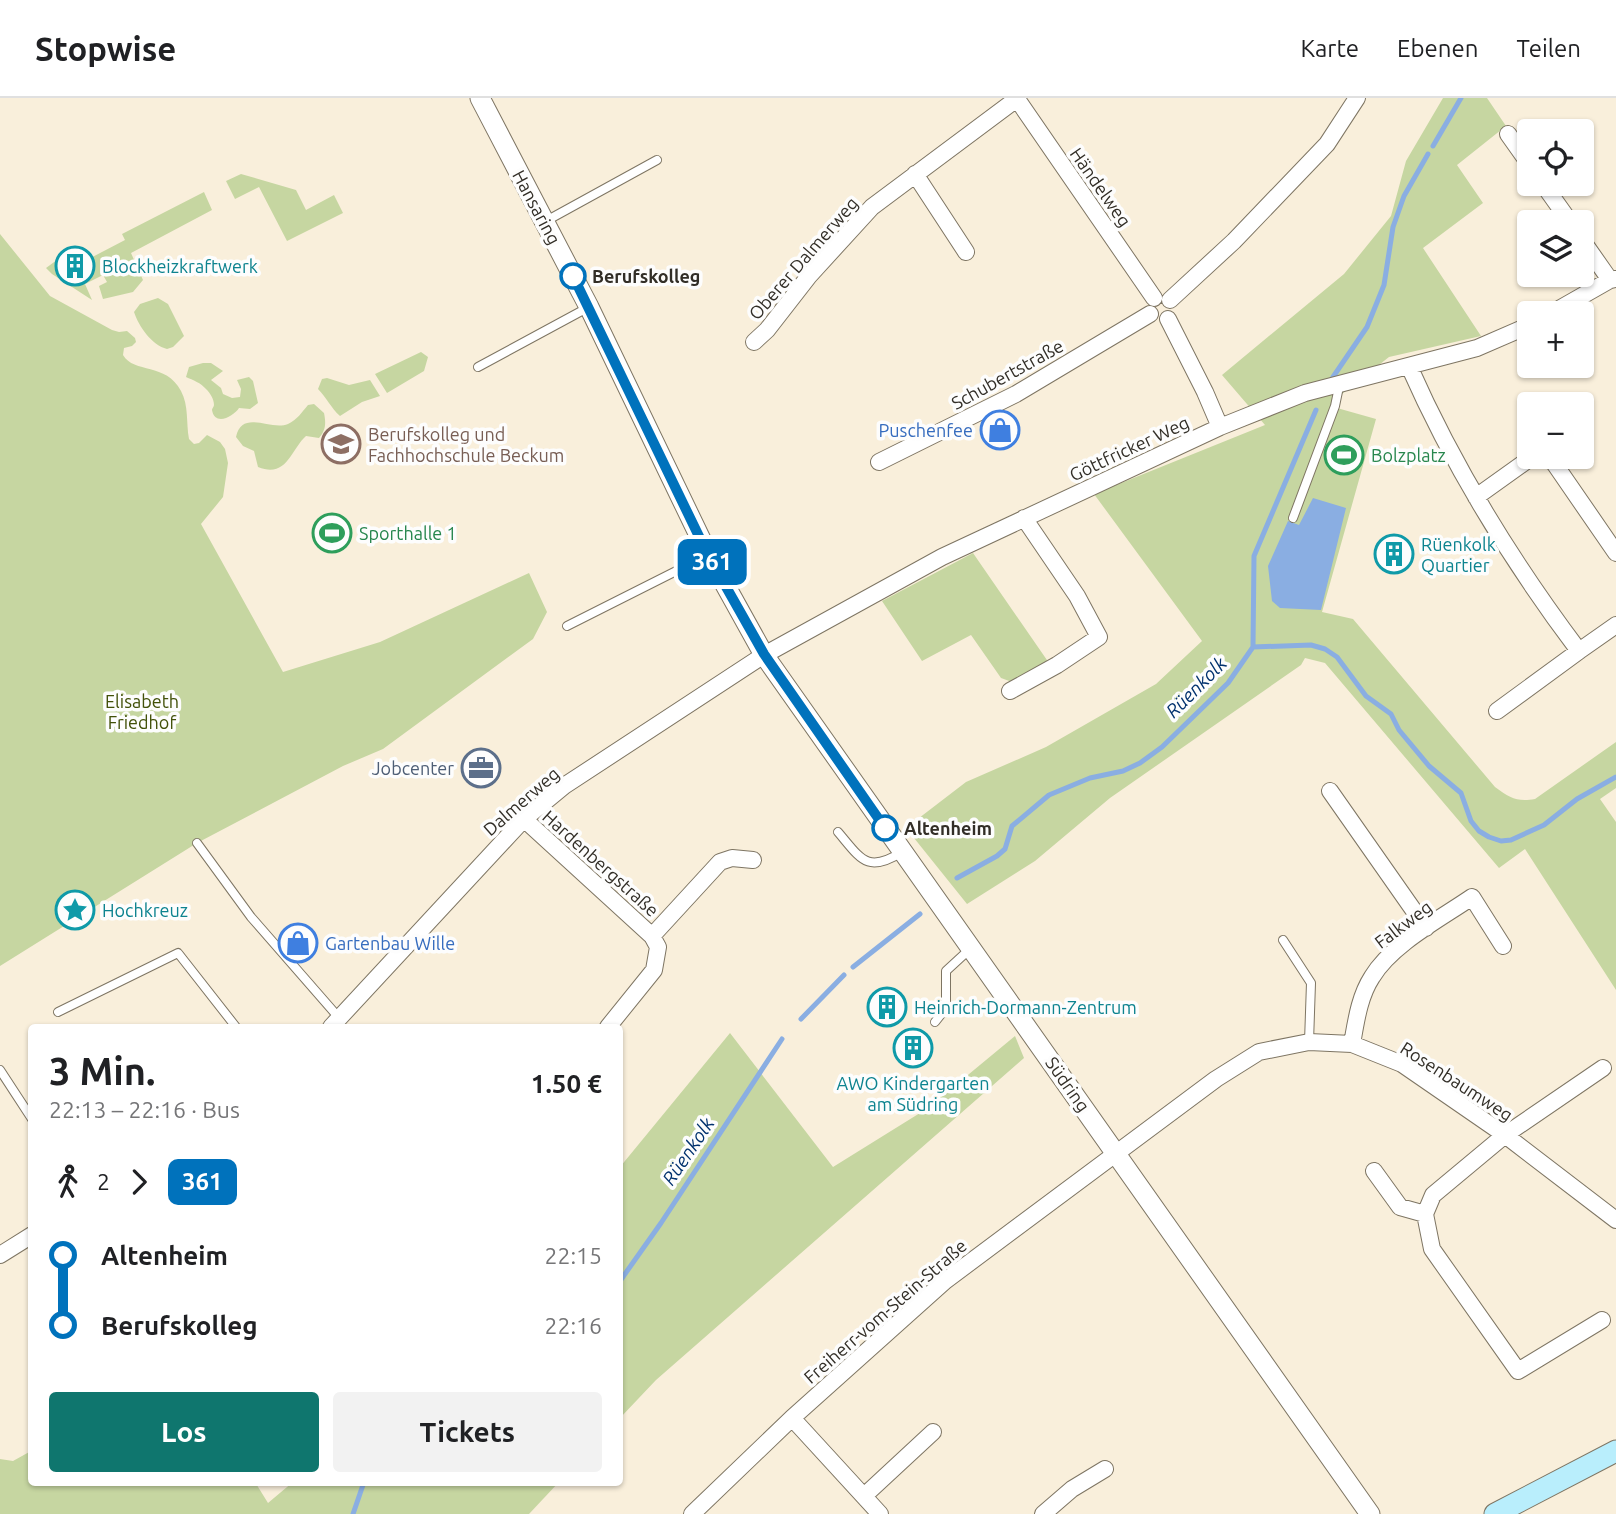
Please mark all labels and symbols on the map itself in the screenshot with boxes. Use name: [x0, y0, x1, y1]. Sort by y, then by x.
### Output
street label: Händelweg: [1067, 144, 1135, 230]
street label: Hansaring: [509, 167, 565, 247]
street label: Oberer Dalmerweg: [744, 193, 862, 323]
building icon: Blockheizkraftwerk: [54, 245, 96, 287]
place label: Blockheizkraftwerk: [102, 256, 258, 276]
marker: Berufskolleg: [560, 263, 586, 289]
place label: Berufskolleg: [592, 266, 700, 286]
street label: Schubertstraße: [948, 335, 1066, 413]
shop icon: Puschenfee: [979, 409, 1021, 451]
street label: Göttfricker Weg: [1066, 412, 1192, 484]
place label: Puschenfee: [879, 420, 973, 440]
school or university icon: Berufskolleg und Fachhochschule Beckum: [320, 423, 362, 465]
place label: Berufskolleg und Fachhochschule Beckum: [368, 424, 564, 465]
sports icon: Bolzplatz: [1323, 434, 1365, 476]
place label: Bolzplatz: [1371, 445, 1446, 465]
sports icon: Sporthalle 1: [311, 512, 353, 554]
place label: Sporthalle 1: [359, 523, 457, 543]
building icon: Rüenkolk Quartier: [1373, 533, 1415, 575]
place label: Rüenkolk Quartier: [1421, 534, 1496, 576]
line badge: 361: [672, 539, 752, 585]
water label: Rüenkolk: [1161, 652, 1231, 722]
park label: Elisabeth Friedhof: [105, 691, 179, 732]
office icon: Jobcenter: [460, 747, 502, 789]
place label: Jobcenter: [372, 758, 454, 778]
street label: Dalmerweg: [479, 763, 563, 839]
street label: Hardenbergstraße: [539, 806, 663, 920]
marker: Altenheim: [872, 815, 898, 841]
place label: Altenheim: [904, 818, 992, 838]
place icon: Hochkreuz: [54, 889, 96, 931]
street label: Falkweg: [1371, 896, 1435, 952]
place label: Hochkreuz: [102, 900, 188, 920]
shop icon: Gartenbau Wille: [277, 922, 319, 964]
place label: Gartenbau Wille: [325, 933, 455, 953]
building icon: Heinrich-Dormann-Zentrum: [866, 986, 908, 1028]
place label: Heinrich-Dormann-Zentrum: [914, 997, 1137, 1017]
building icon: AWO Kindergarten am Südring: [892, 1027, 934, 1069]
street label: Rosenbaumweg: [1397, 1037, 1517, 1125]
street label: Südring: [1042, 1053, 1094, 1115]
place label: AWO Kindergarten am Südring: [836, 1073, 990, 1114]
water label: Rüenkolk: [657, 1113, 719, 1189]
street label: Freiherr-vom-Stein-Straße: [800, 1235, 970, 1387]

